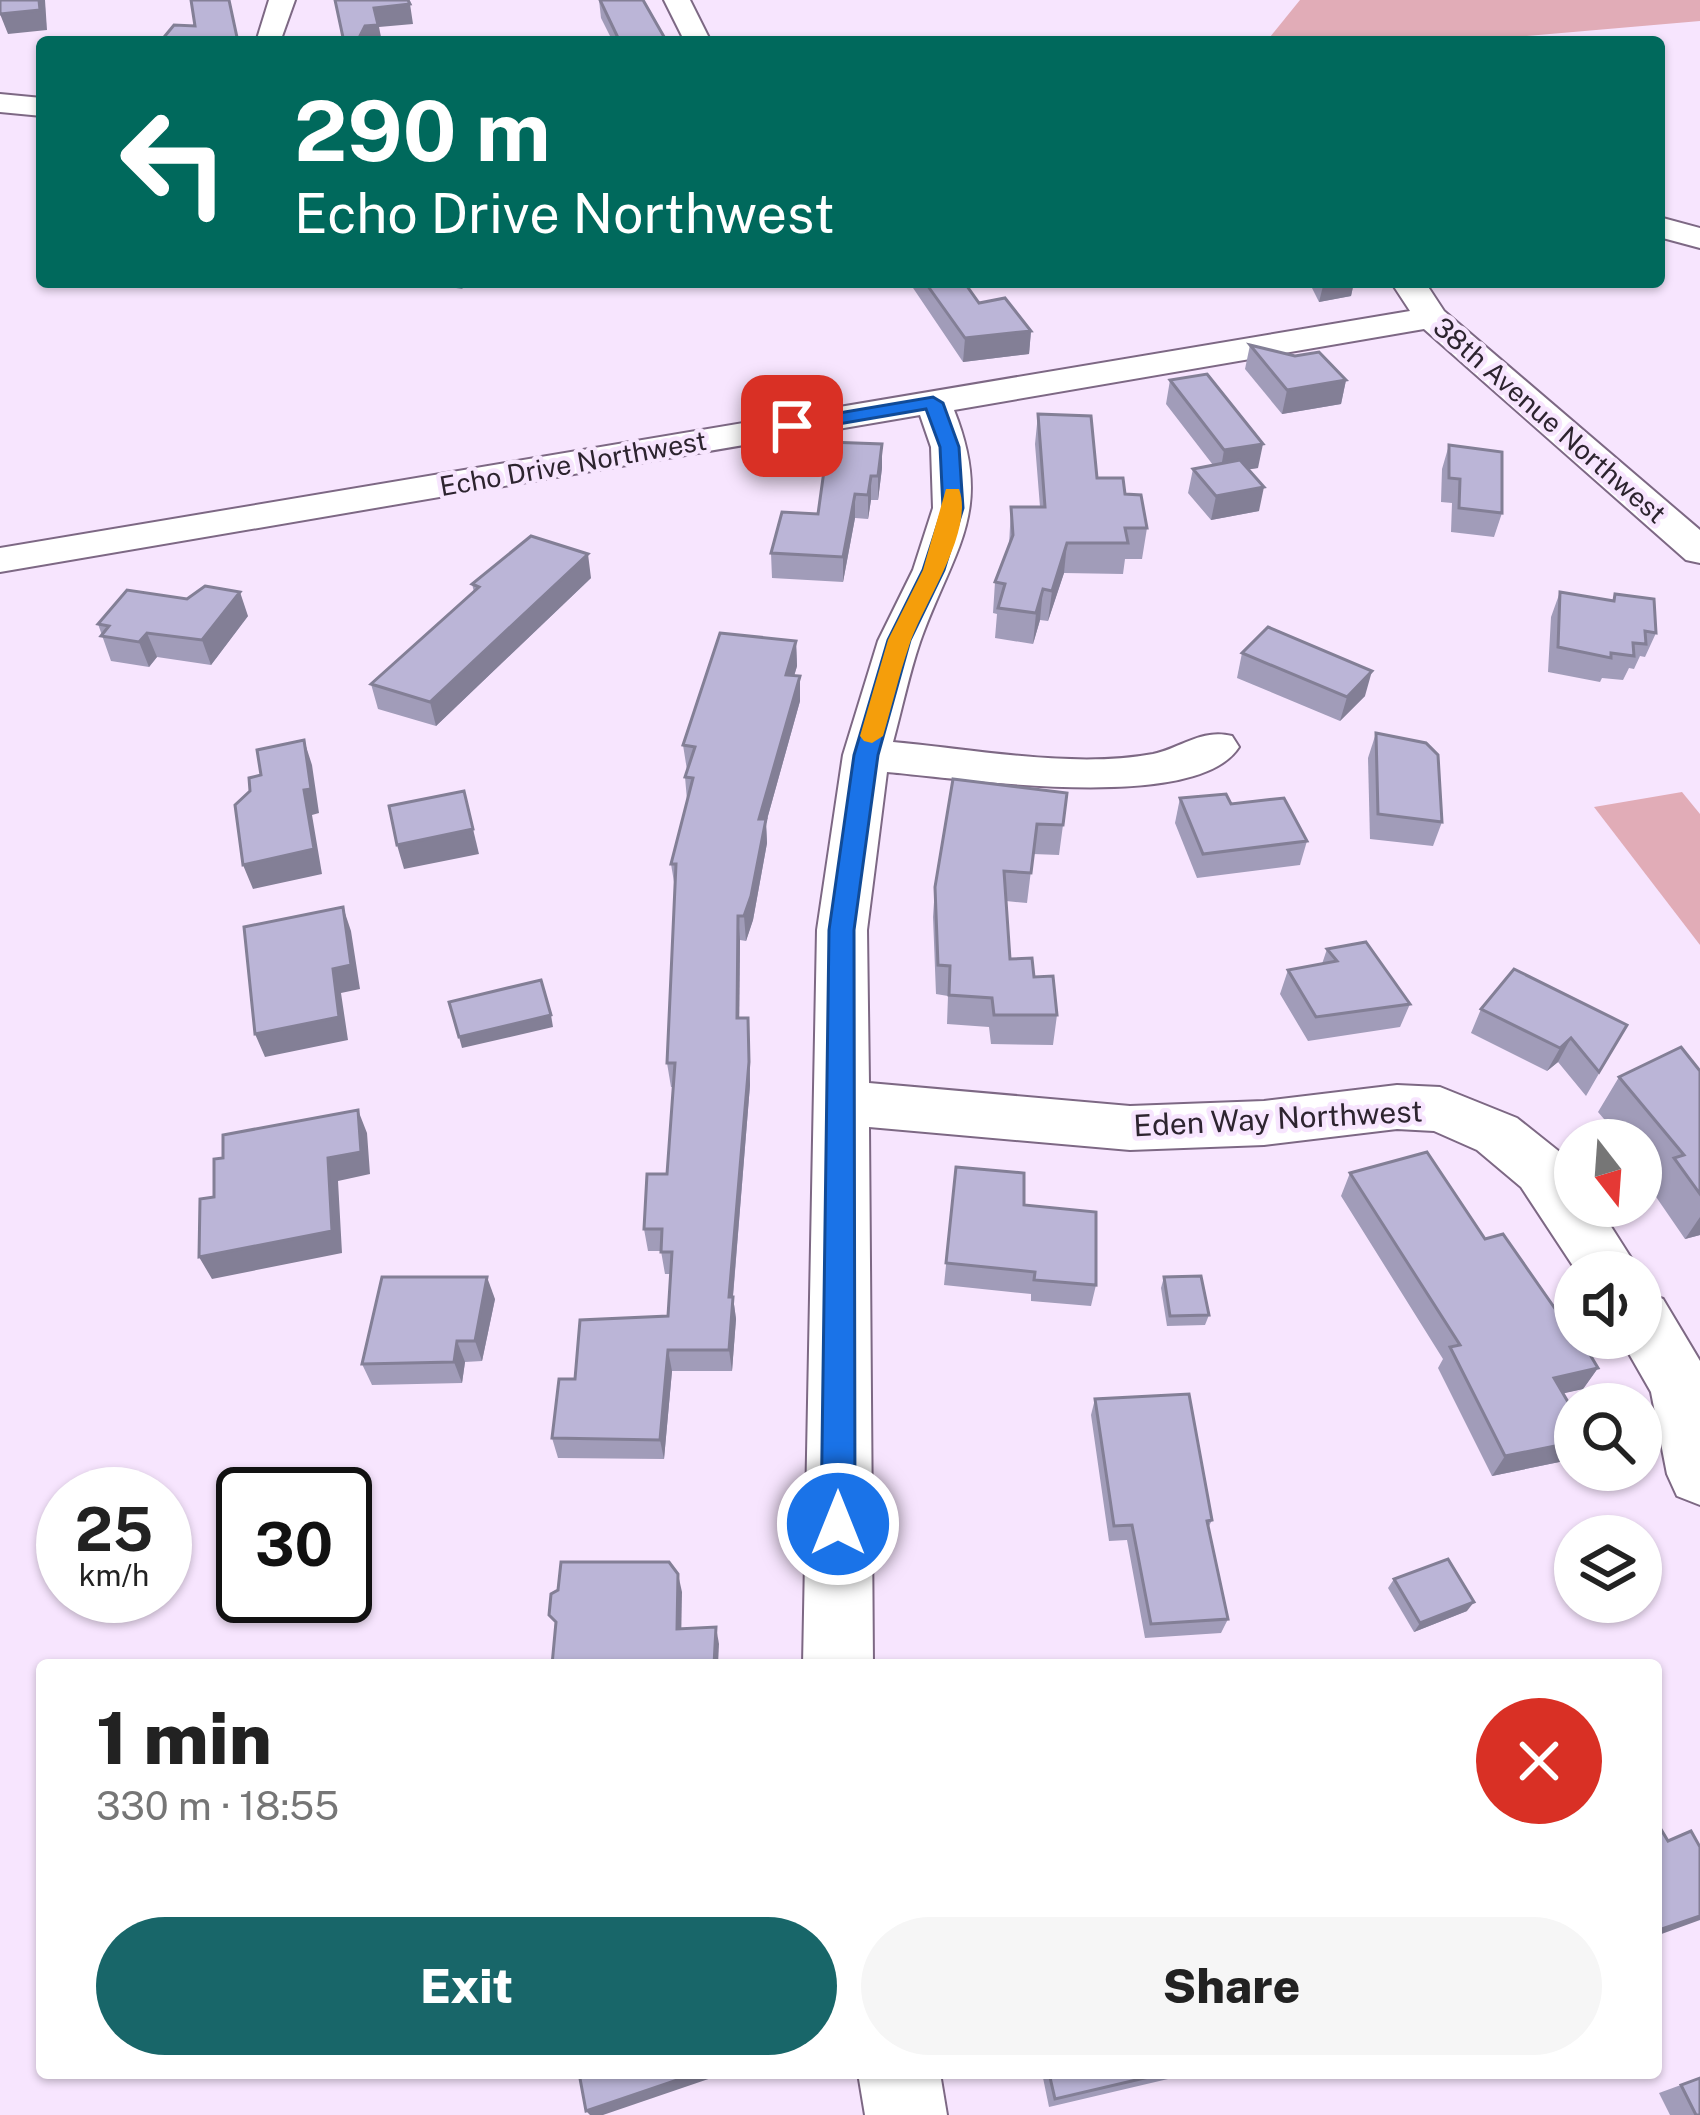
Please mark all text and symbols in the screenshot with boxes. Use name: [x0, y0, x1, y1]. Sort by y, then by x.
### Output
text: 290 m: [294, 81, 551, 180]
icon: left: [96, 84, 252, 240]
text: Echo Drive Northwest: [294, 182, 835, 245]
street label: 38th Avenue Northwest: [1427, 310, 1673, 530]
pin: [741, 375, 843, 477]
icon: arrive: [759, 393, 825, 459]
street label: Echo Drive Northwest: [437, 424, 709, 502]
street label: Eden Way Northwest: [1133, 1092, 1423, 1144]
north arrow: [1554, 1119, 1662, 1227]
map controls: [1554, 1119, 1662, 1623]
button: sound: [1554, 1251, 1662, 1359]
button: search: [1554, 1383, 1662, 1491]
position arrow: [775, 1461, 901, 1587]
speed limit sign: 30: [216, 1467, 372, 1623]
text: 25: [75, 1494, 153, 1565]
button: layers: [1554, 1515, 1662, 1623]
text: km/h: [79, 1557, 149, 1593]
text: 1 min: [96, 1696, 272, 1780]
button: close: [1476, 1698, 1602, 1824]
text: 330 m · 18:55: [96, 1783, 339, 1829]
button: Exit: [96, 1917, 837, 2055]
button: Share: [861, 1917, 1602, 2055]

